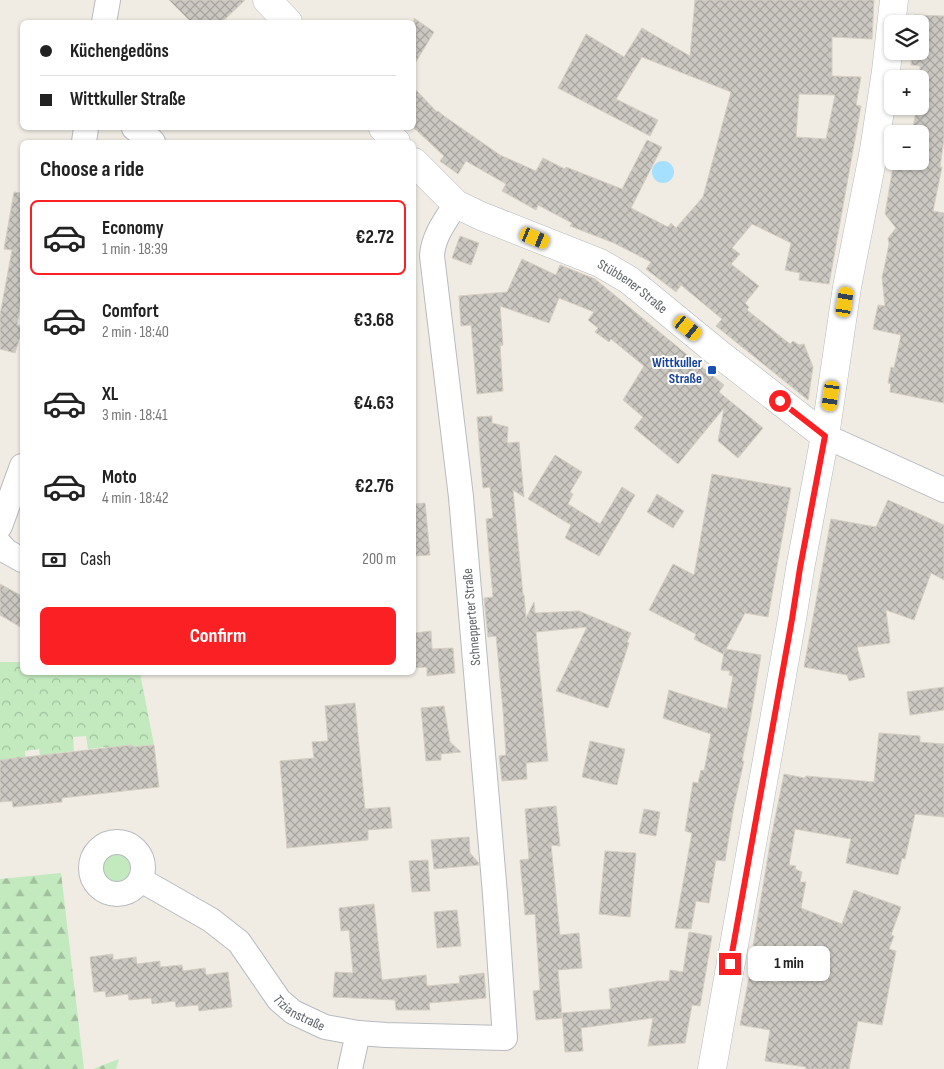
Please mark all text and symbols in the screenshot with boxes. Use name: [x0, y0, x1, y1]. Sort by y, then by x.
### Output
map controls: [884, 15, 929, 170]
button: layers: [884, 15, 929, 60]
text: Küchengedöns: [70, 40, 169, 63]
button: +: [884, 70, 929, 115]
text: Wittkuller Straße: [70, 88, 186, 111]
button: −: [884, 125, 929, 170]
text: Choose a ride: [40, 156, 144, 183]
icon: car: [42, 215, 87, 260]
text: Economy: [102, 217, 164, 240]
car: [518, 225, 551, 251]
text: €2.72: [356, 226, 394, 249]
text: 1 min · 18:39: [102, 240, 168, 259]
street label: Stübbener Straße: [594, 255, 671, 317]
car: [835, 286, 854, 318]
icon: car: [42, 298, 87, 343]
text: Comfort: [102, 300, 159, 323]
text: €3.68: [354, 309, 394, 332]
car: [671, 313, 704, 343]
text: 2 min · 18:40: [102, 323, 169, 342]
place label: Wittkuller Straße: [652, 354, 703, 387]
marker: Wittkuller Straße: [706, 364, 718, 376]
car: [821, 380, 840, 412]
icon: car: [42, 381, 87, 426]
text: XL: [102, 383, 118, 406]
route start: [769, 390, 791, 412]
text: €4.63: [353, 392, 394, 415]
text: 3 min · 18:41: [102, 406, 168, 425]
icon: car: [42, 464, 87, 509]
text: Moto: [102, 466, 137, 489]
text: €2.76: [355, 475, 394, 498]
text: 4 min · 18:42: [102, 489, 169, 508]
icon: cash: [40, 546, 68, 574]
text: Cash: [80, 548, 111, 571]
text: 200 m: [362, 550, 396, 569]
street label: Schnepperter Straße: [459, 568, 484, 666]
button: Confirm: [40, 607, 396, 665]
callout: 1 min: [748, 946, 830, 982]
route end: [719, 953, 741, 975]
text: 1 min: [774, 954, 804, 973]
street label: Tizianstraße: [269, 992, 328, 1035]

